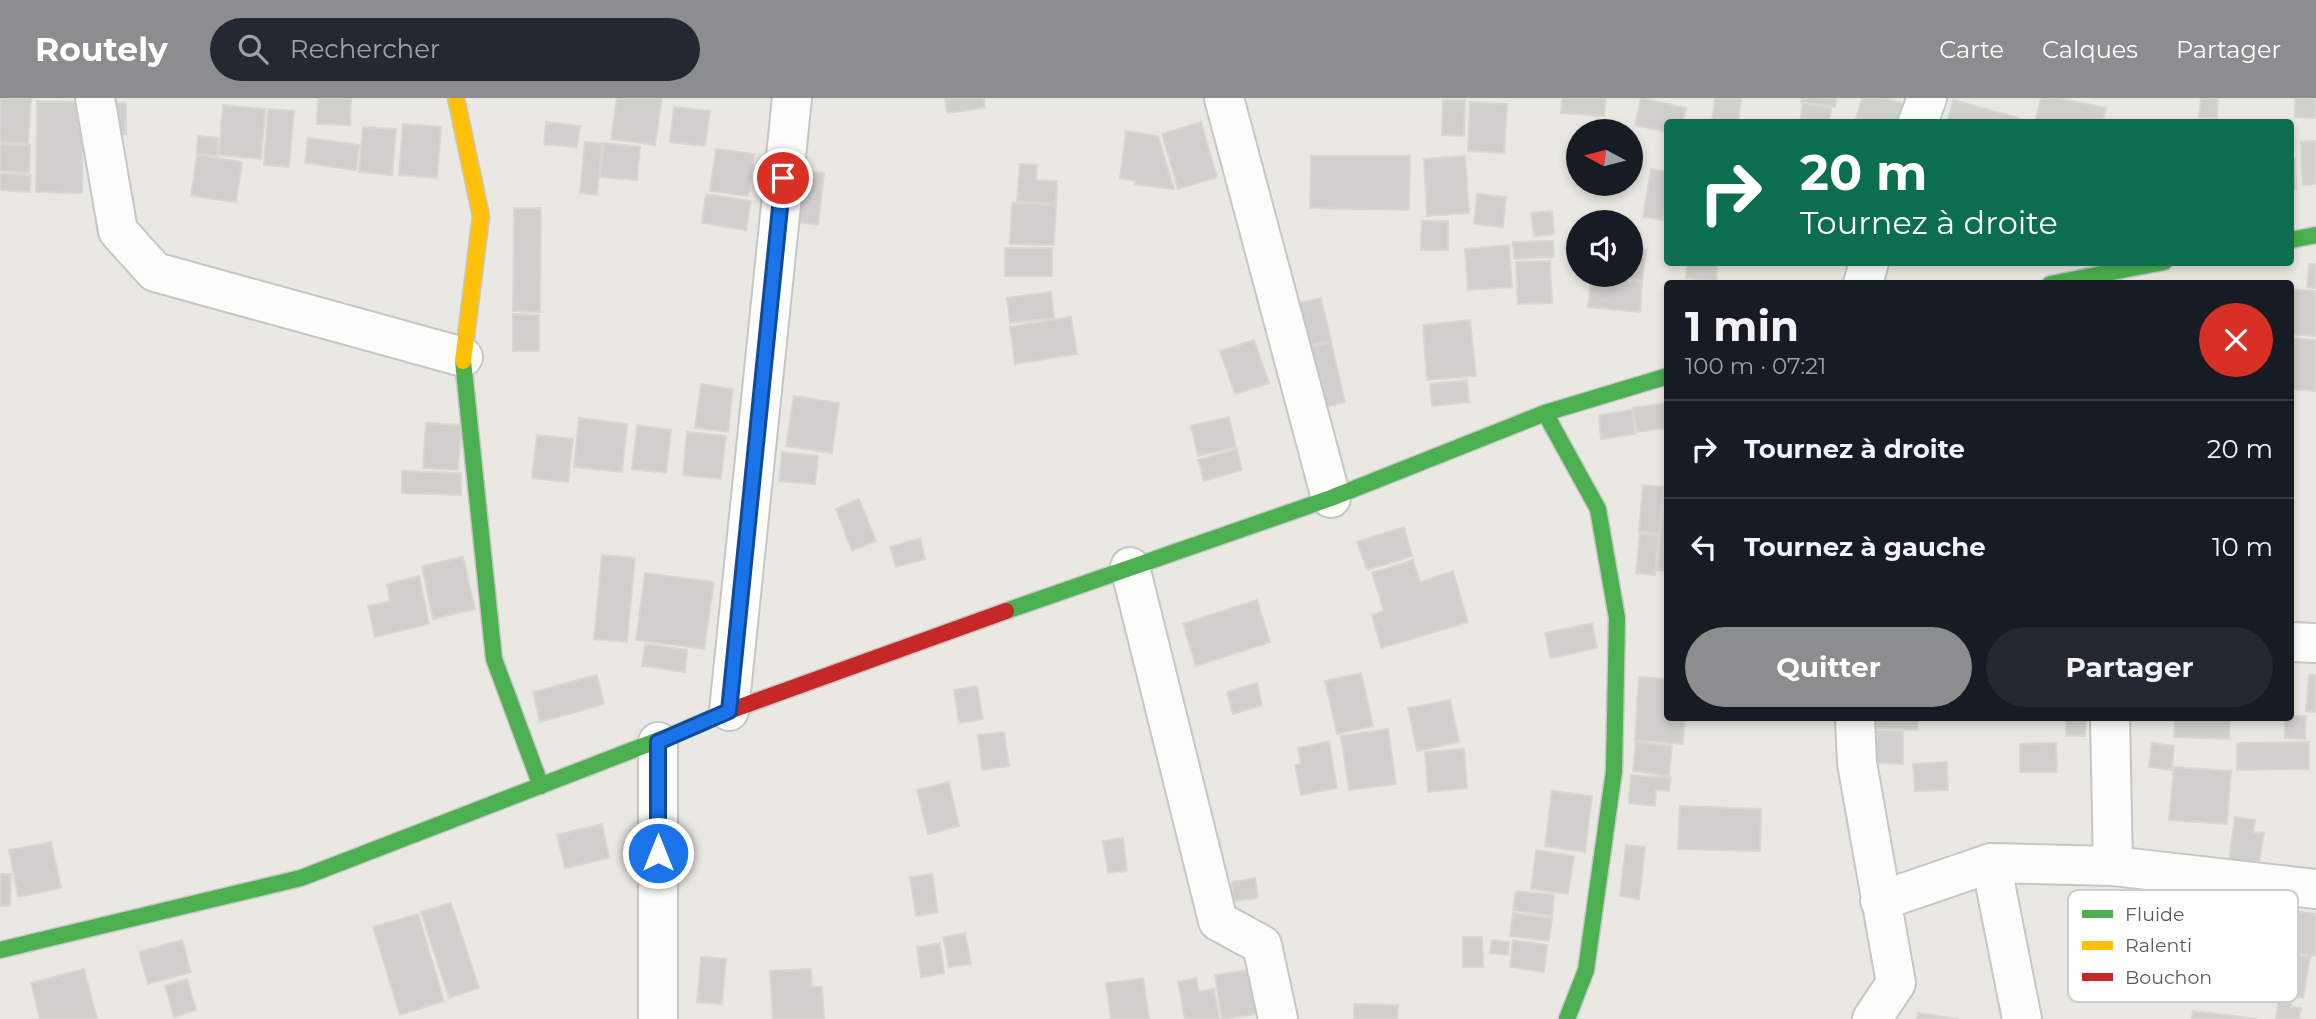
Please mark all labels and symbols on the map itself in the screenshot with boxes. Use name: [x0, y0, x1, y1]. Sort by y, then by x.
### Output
north arrow: [1566, 119, 1643, 196]
pin: [753, 148, 813, 208]
position arrow: [621, 816, 695, 890]
legend: [2068, 890, 2298, 1002]
text: Fluide: [2125, 903, 2184, 926]
text: Ralenti: [2125, 934, 2192, 957]
text: Bouchon: [2125, 966, 2212, 989]

